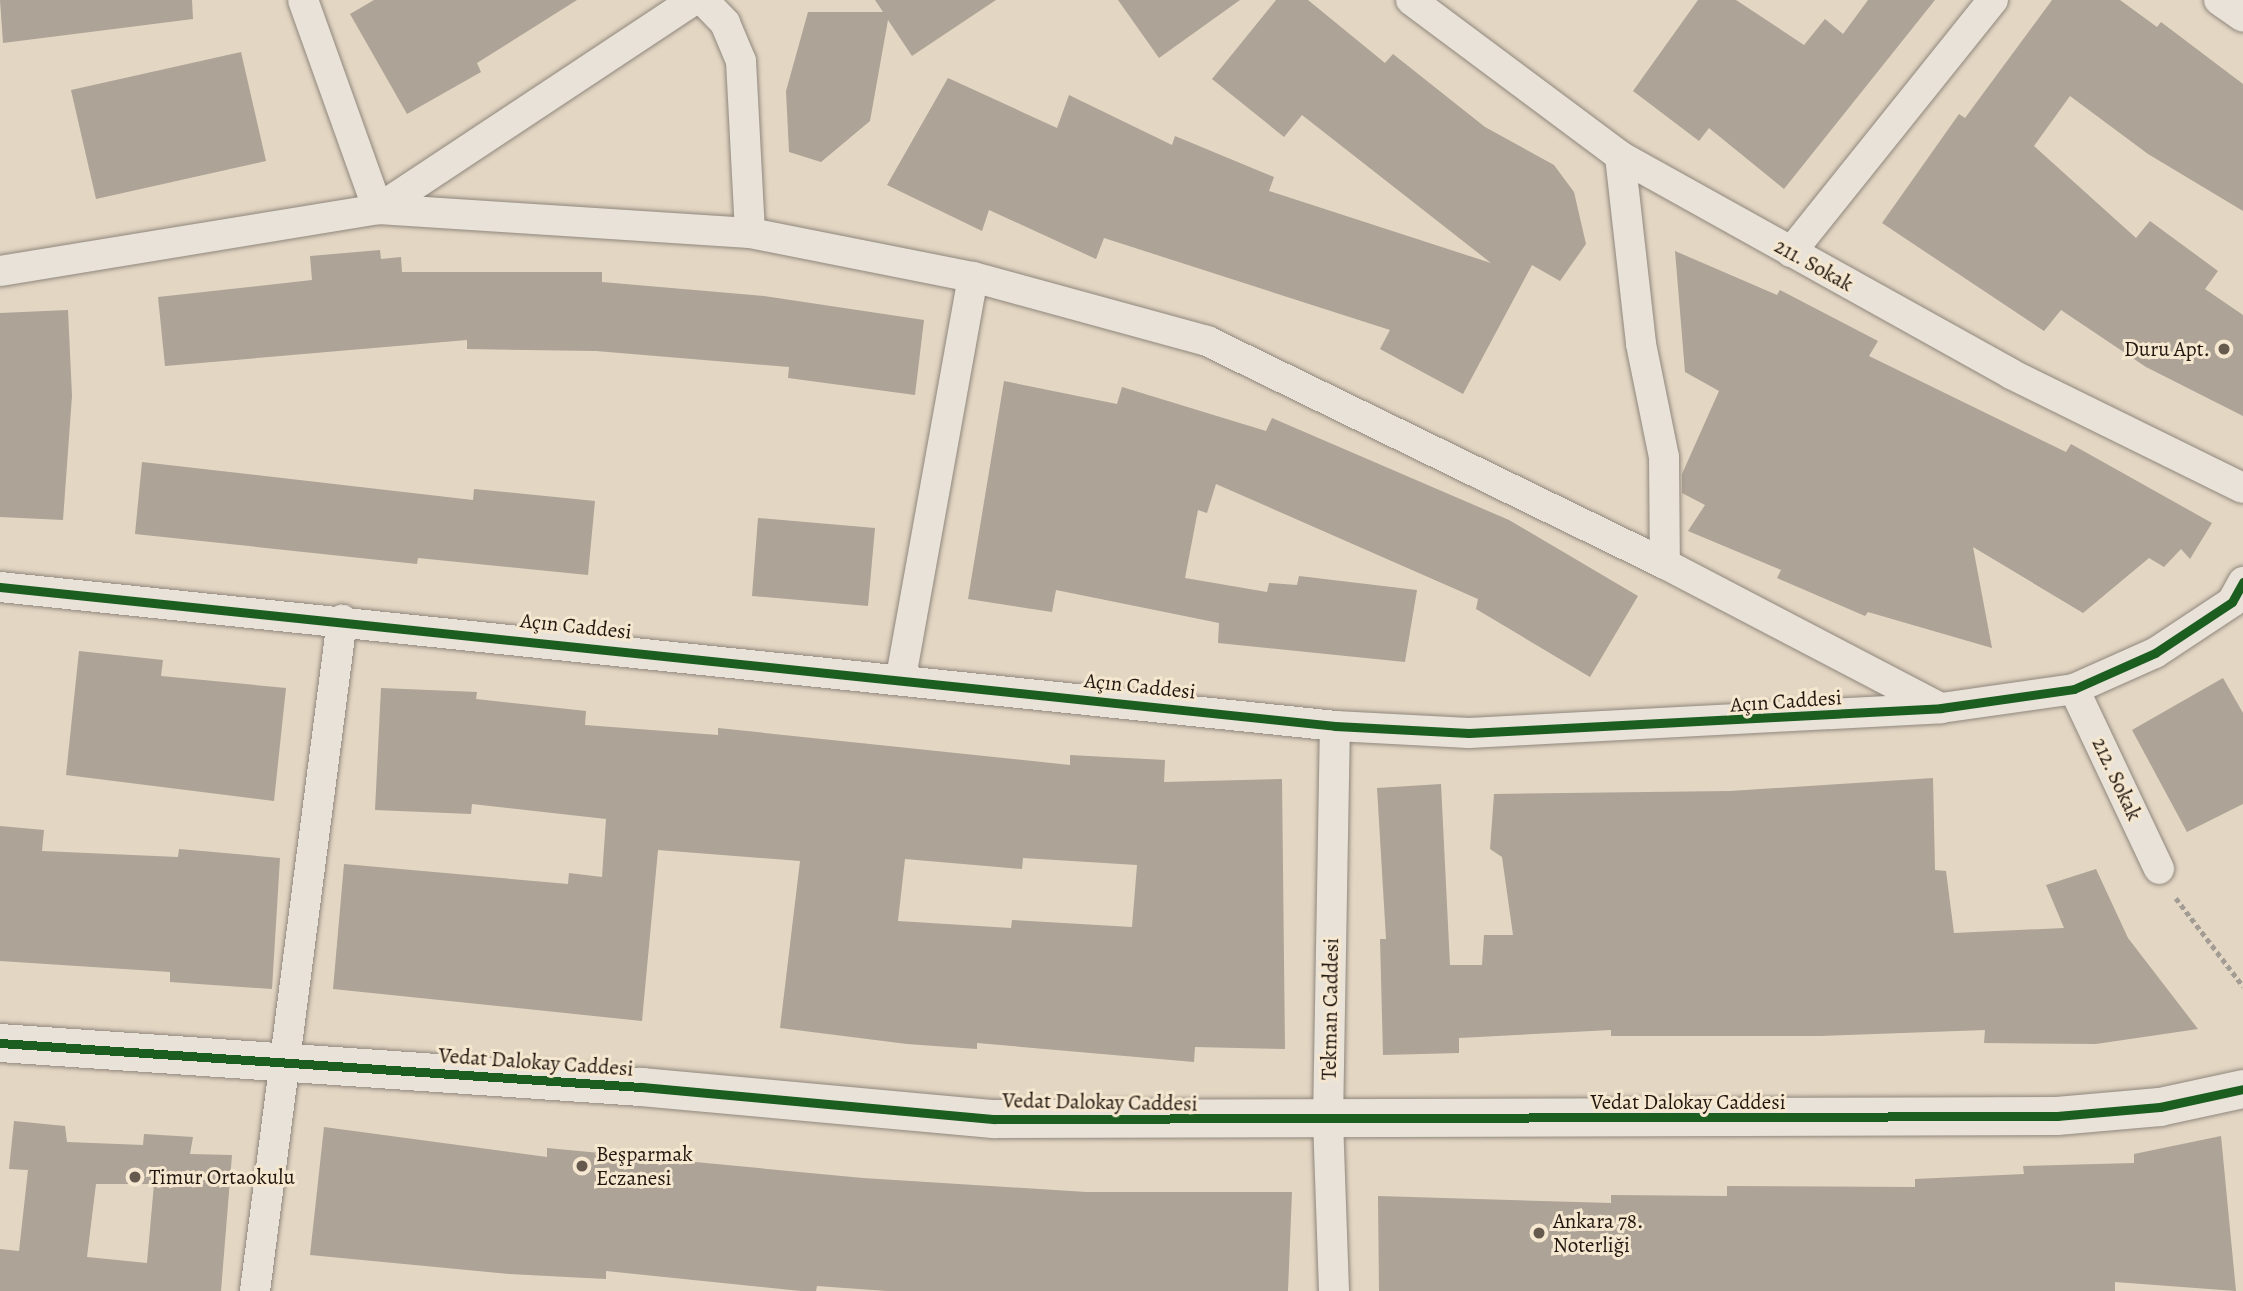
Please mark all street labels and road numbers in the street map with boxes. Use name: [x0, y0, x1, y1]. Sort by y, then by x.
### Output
street label: 211. Sokak: [1770, 233, 1858, 297]
street label: Açın Caddesi: [519, 608, 633, 644]
street label: Açın Caddesi: [1083, 668, 1197, 704]
street label: Açın Caddesi: [1729, 685, 1843, 717]
street label: 212. Sokak: [2087, 733, 2147, 825]
street label: Tekman Caddesi: [1316, 938, 1344, 1080]
street label: Vedat Dalokay Caddesi: [438, 1043, 634, 1081]
street label: Vedat Dalokay Caddesi: [1002, 1088, 1198, 1116]
street label: Vedat Dalokay Caddesi: [1590, 1089, 1786, 1115]

